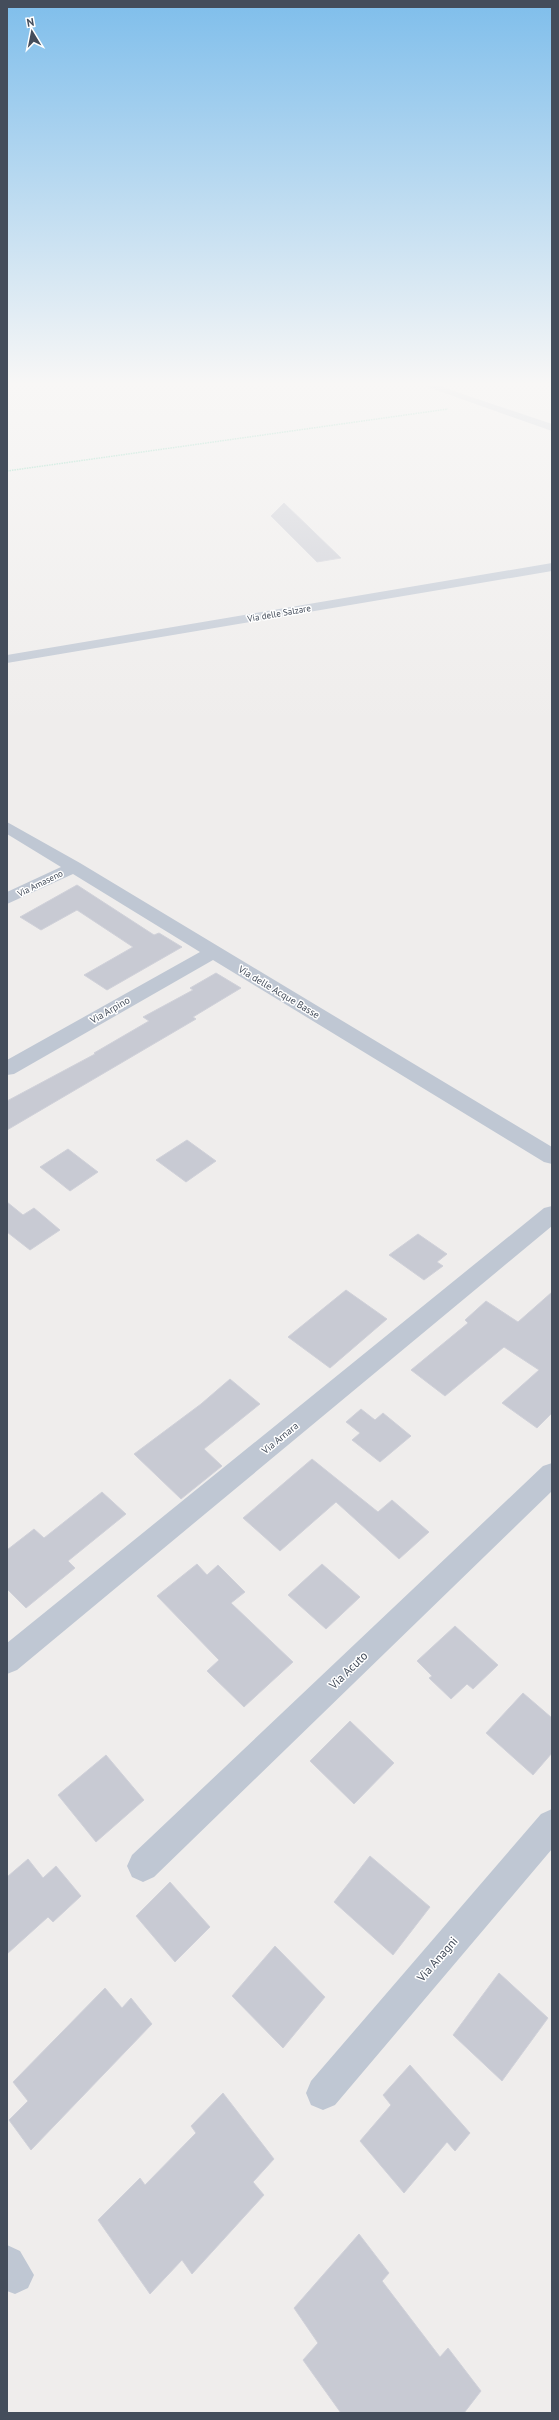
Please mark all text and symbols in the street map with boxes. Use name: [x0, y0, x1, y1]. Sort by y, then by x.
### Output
north arrow: [12, 12, 52, 52]
text: N: [25, 15, 35, 30]
street label: Via delle Salzare: [246, 602, 312, 624]
street label: Via Amaseno: [15, 867, 65, 899]
street label: Via delle Acque Basse: [235, 962, 322, 1021]
street label: Via Arpino: [87, 993, 132, 1027]
street label: Via Arnara: [258, 1419, 301, 1457]
street label: Via Acuto: [325, 1648, 370, 1693]
street label: Via Anagni: [413, 1933, 461, 1985]

